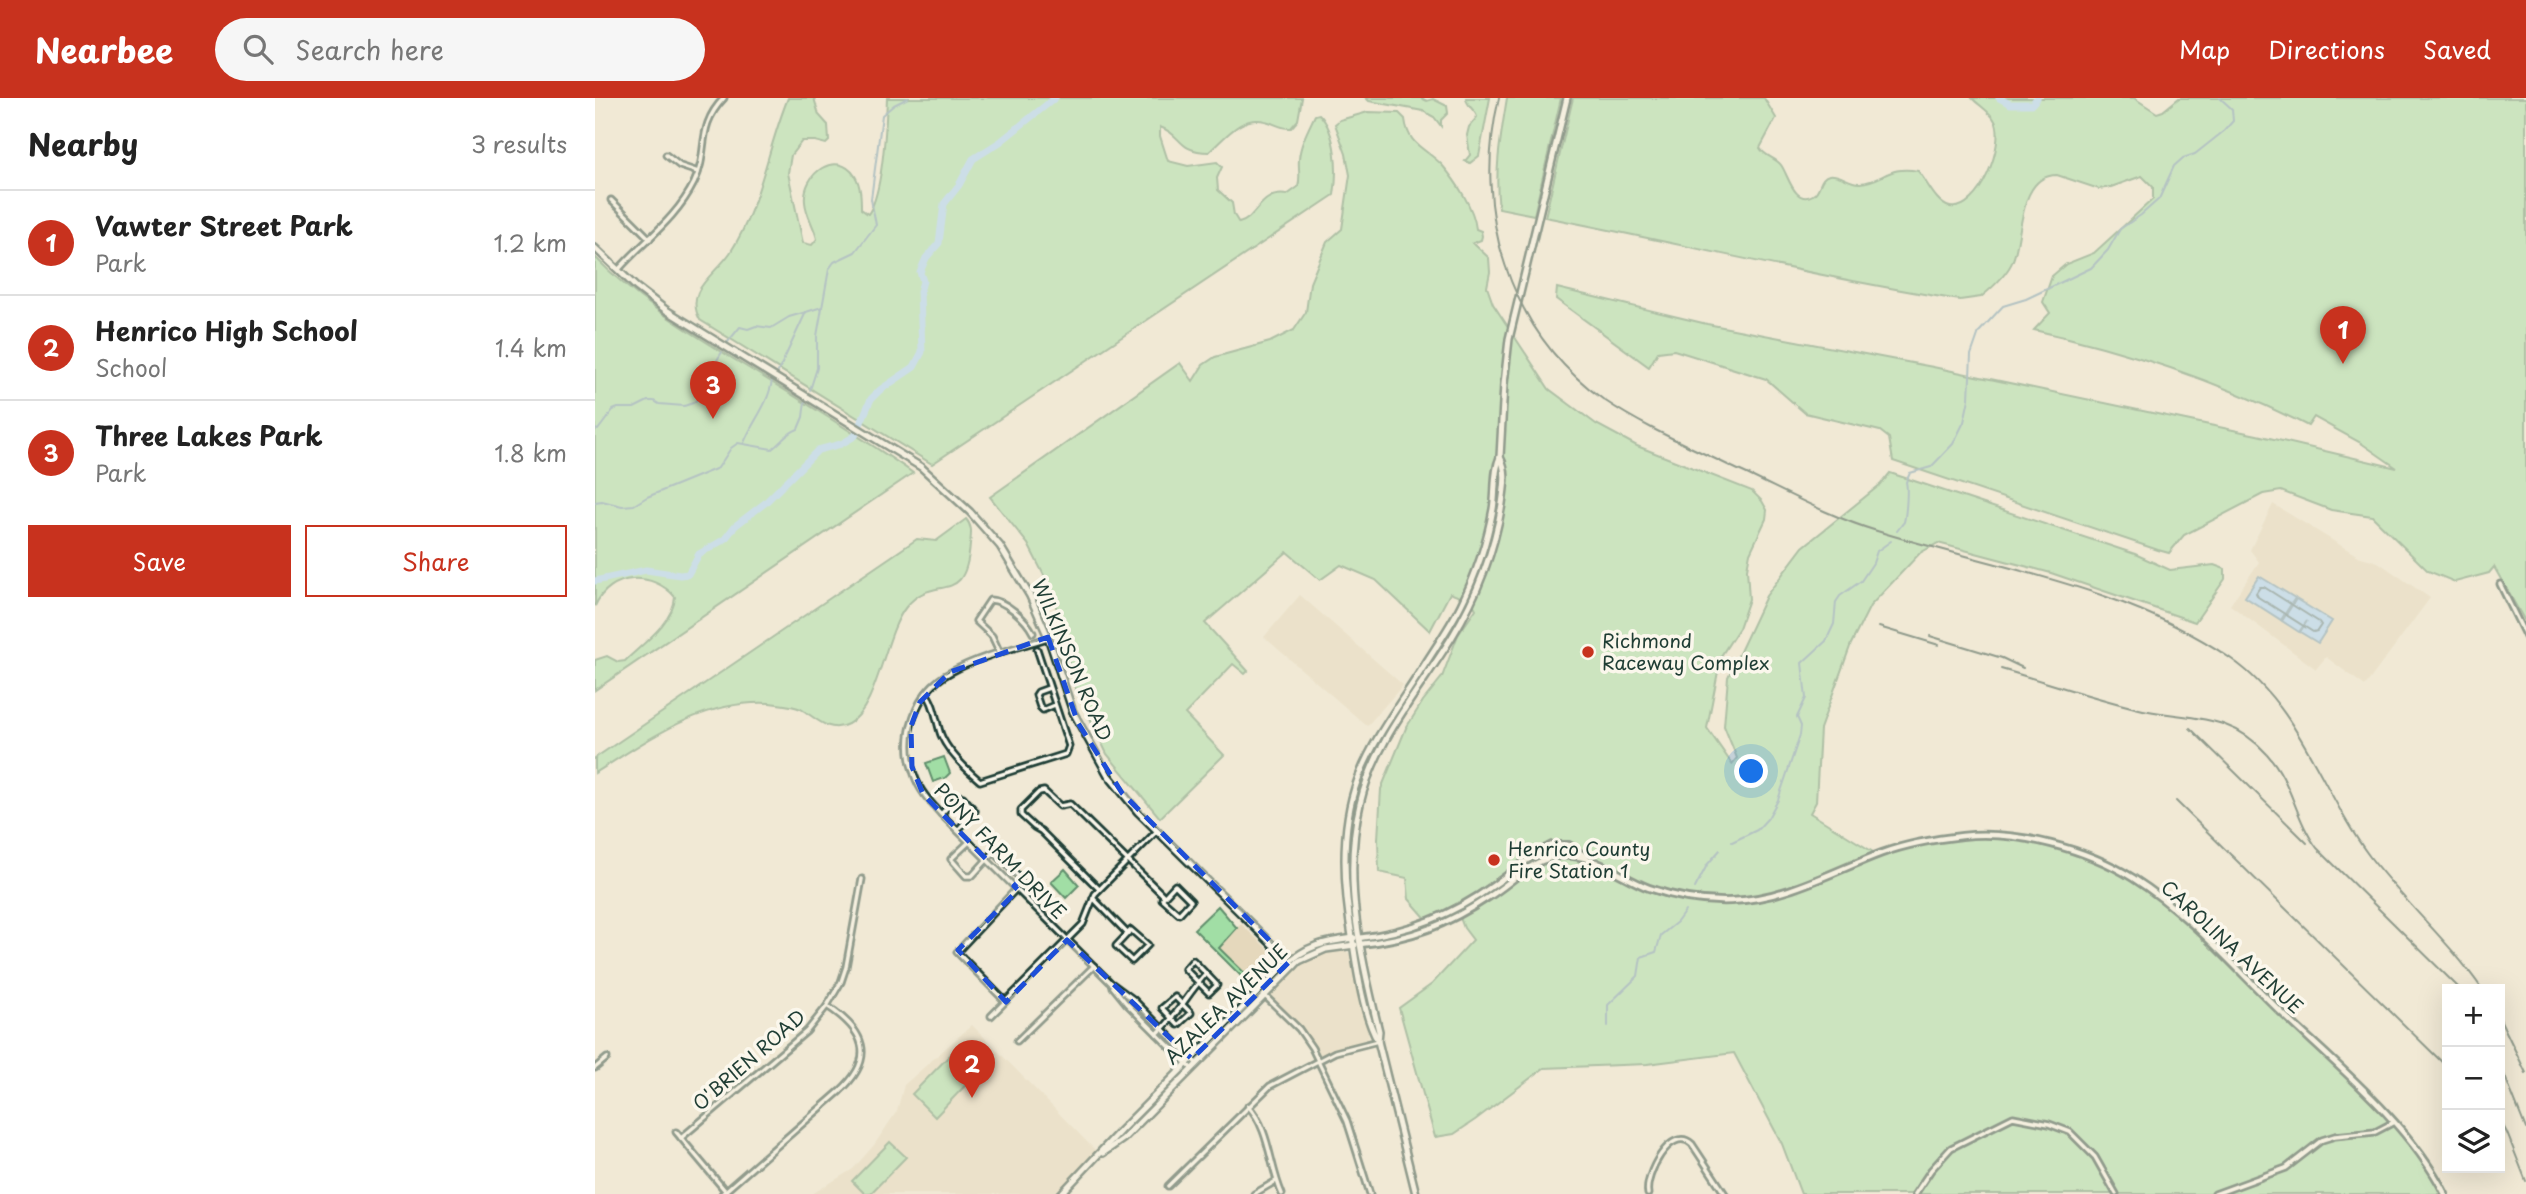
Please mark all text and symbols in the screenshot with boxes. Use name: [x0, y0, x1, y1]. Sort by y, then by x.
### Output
search box: [215, 18, 705, 81]
text: Nearbee: [35, 24, 173, 74]
icon: search: [239, 30, 277, 68]
text: Search here: [295, 30, 444, 69]
text: Map: [2179, 31, 2230, 67]
text: Directions: [2268, 31, 2385, 67]
text: Saved: [2423, 31, 2491, 67]
text: Nearby: [28, 121, 138, 166]
text: 3 results: [471, 126, 567, 161]
text: Vawter Street Park: [95, 206, 353, 245]
text: 1: [46, 225, 57, 260]
text: 1.2 km: [494, 225, 567, 260]
text: Park: [95, 245, 146, 280]
pin: 1: [2320, 306, 2366, 364]
text: Henrico High School: [95, 311, 358, 350]
text: 2: [43, 330, 59, 365]
text: 1.4 km: [495, 330, 567, 365]
text: School: [95, 350, 167, 385]
pin: 3: [690, 361, 736, 419]
text: Three Lakes Park: [95, 416, 323, 455]
text: 3: [43, 435, 59, 470]
text: 1.8 km: [494, 435, 567, 470]
text: Park: [95, 455, 146, 490]
button: Save: [28, 525, 291, 597]
button: Share: [305, 525, 567, 597]
street label: WILKINSON ROAD: [1026, 574, 1120, 745]
place label: Richmond Raceway Complex: [1602, 626, 1769, 676]
marker: Richmond Raceway Complex: [1580, 644, 1596, 660]
your location: [1734, 754, 1768, 788]
street label: PONY FARM DRIVE: [928, 776, 1073, 925]
place label: Henrico County Fire Station 1: [1508, 834, 1650, 884]
marker: Henrico County Fire Station 1: [1486, 852, 1502, 868]
street label: CAROLINA AVENUE: [2155, 873, 2310, 1020]
street label: AZALEA AVENUE: [1157, 937, 1293, 1070]
map controls: [2442, 984, 2505, 1173]
button: +: [2442, 984, 2505, 1047]
street label: O'BRIEN ROAD: [686, 1002, 811, 1116]
pin: 2: [949, 1040, 995, 1098]
button: −: [2442, 1047, 2505, 1110]
button: layers: [2442, 1110, 2505, 1173]

